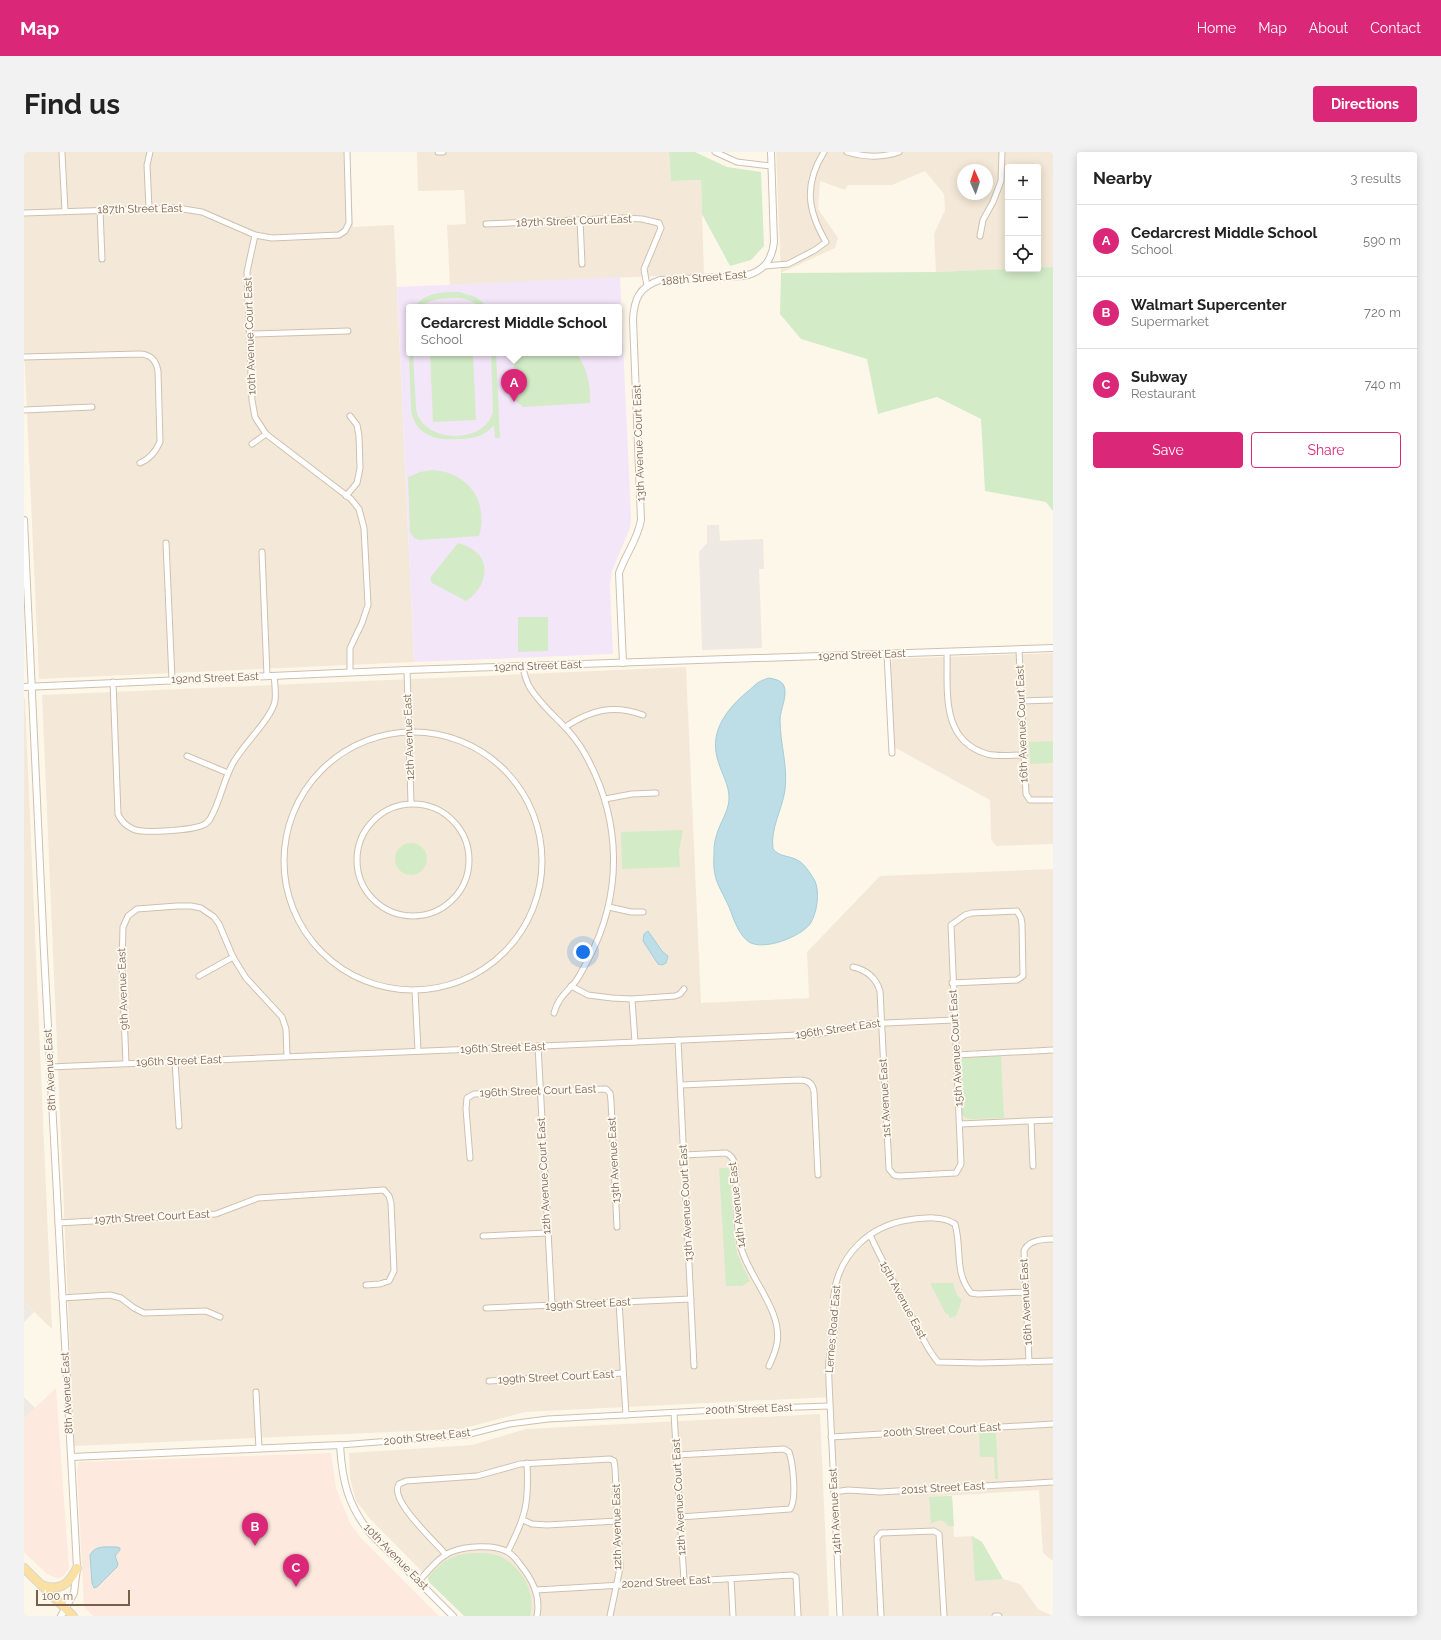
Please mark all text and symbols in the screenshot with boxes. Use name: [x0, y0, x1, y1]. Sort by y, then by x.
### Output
text: Map: [20, 17, 59, 39]
text: Home: [1197, 20, 1236, 36]
text: Map: [1258, 20, 1287, 36]
text: About: [1309, 20, 1348, 36]
text: Contact: [1370, 20, 1421, 36]
button: Directions: [1313, 86, 1417, 122]
text: Find us: [24, 88, 120, 121]
north arrow: [957, 164, 993, 200]
map controls: [1005, 164, 1041, 272]
button: +: [1005, 164, 1041, 200]
text: Nearby: [1093, 168, 1152, 188]
text: 3 results: [1351, 171, 1401, 186]
button: −: [1005, 200, 1041, 236]
street label: 187th Street East: [97, 202, 183, 216]
street label: 187th Street Court East: [516, 212, 632, 230]
text: Cedarcrest Middle School: [1131, 224, 1317, 242]
text: A: [1102, 233, 1110, 248]
text: 590 m: [1363, 233, 1401, 248]
button: locate: [1005, 236, 1041, 272]
text: School: [1131, 242, 1173, 257]
street label: 188th Street East: [661, 268, 748, 288]
street label: 10th Avenue Court East: [241, 276, 259, 395]
text: Walmart Supercenter: [1131, 296, 1287, 314]
popup: [406, 304, 622, 356]
text: B: [1102, 305, 1110, 320]
text: 720 m: [1364, 305, 1401, 320]
text: Cedarcrest Middle School: [421, 314, 607, 332]
text: Supermarket: [1131, 314, 1209, 329]
text: School: [421, 332, 462, 347]
text: Subway: [1131, 368, 1188, 386]
pin: A: [501, 369, 527, 402]
text: C: [1102, 377, 1110, 392]
text: 740 m: [1364, 377, 1401, 392]
street label: 13th Avenue Court East: [630, 384, 648, 502]
text: Restaurant: [1131, 386, 1196, 401]
button: Save: [1093, 432, 1243, 468]
button: Share: [1251, 432, 1401, 468]
street label: 192nd Street East: [818, 647, 906, 663]
street label: 192nd Street East: [494, 658, 582, 674]
street label: 16th Avenue Court East: [1013, 665, 1031, 783]
street label: 192nd Street East: [171, 670, 259, 686]
street label: 12th Avenue East: [401, 693, 417, 780]
your location: [573, 942, 593, 962]
street label: 9th Avenue East: [115, 947, 131, 1030]
street label: 15th Avenue Court East: [946, 989, 966, 1107]
street label: 196th Street East: [795, 1017, 882, 1041]
street label: 8th Avenue East: [41, 1028, 59, 1111]
street label: 196th Street East: [460, 1040, 546, 1056]
street label: 196th Street East: [136, 1053, 222, 1069]
street label: 1st Avenue East: [876, 1058, 894, 1138]
street label: 196th Street Court East: [479, 1082, 597, 1100]
street label: 13th Avenue East: [605, 1116, 623, 1203]
street label: 12th Avenue Court East: [534, 1117, 554, 1235]
street label: 13th Avenue Court East: [676, 1144, 696, 1262]
street label: 14th Avenue East: [726, 1161, 748, 1249]
street label: 197th Street Court East: [94, 1207, 210, 1227]
street label: 16th Avenue East: [1017, 1258, 1035, 1346]
street label: 15th Avenue East: [877, 1259, 929, 1341]
street label: Lernes Road East: [823, 1284, 843, 1374]
street label: 199th Street East: [545, 1295, 631, 1313]
street label: 8th Avenue East: [58, 1351, 76, 1434]
street label: 199th Street Court East: [498, 1367, 615, 1387]
street label: 200th Street East: [705, 1401, 793, 1417]
street label: 200th Street Court East: [883, 1420, 1002, 1440]
street label: 200th Street East: [383, 1426, 471, 1448]
street label: 12th Avenue Court East: [669, 1438, 689, 1556]
street label: 14th Avenue East: [826, 1467, 844, 1554]
street label: 201st Street East: [901, 1479, 986, 1497]
street label: 12th Avenue East: [610, 1484, 624, 1570]
pin: B: [242, 1513, 268, 1546]
street label: 10th Avenue East: [361, 1521, 431, 1593]
pin: C: [283, 1554, 309, 1587]
street label: 202nd Street East: [621, 1573, 711, 1591]
scale bar: [36, 1588, 130, 1607]
text: 100 m: [42, 1590, 73, 1603]

